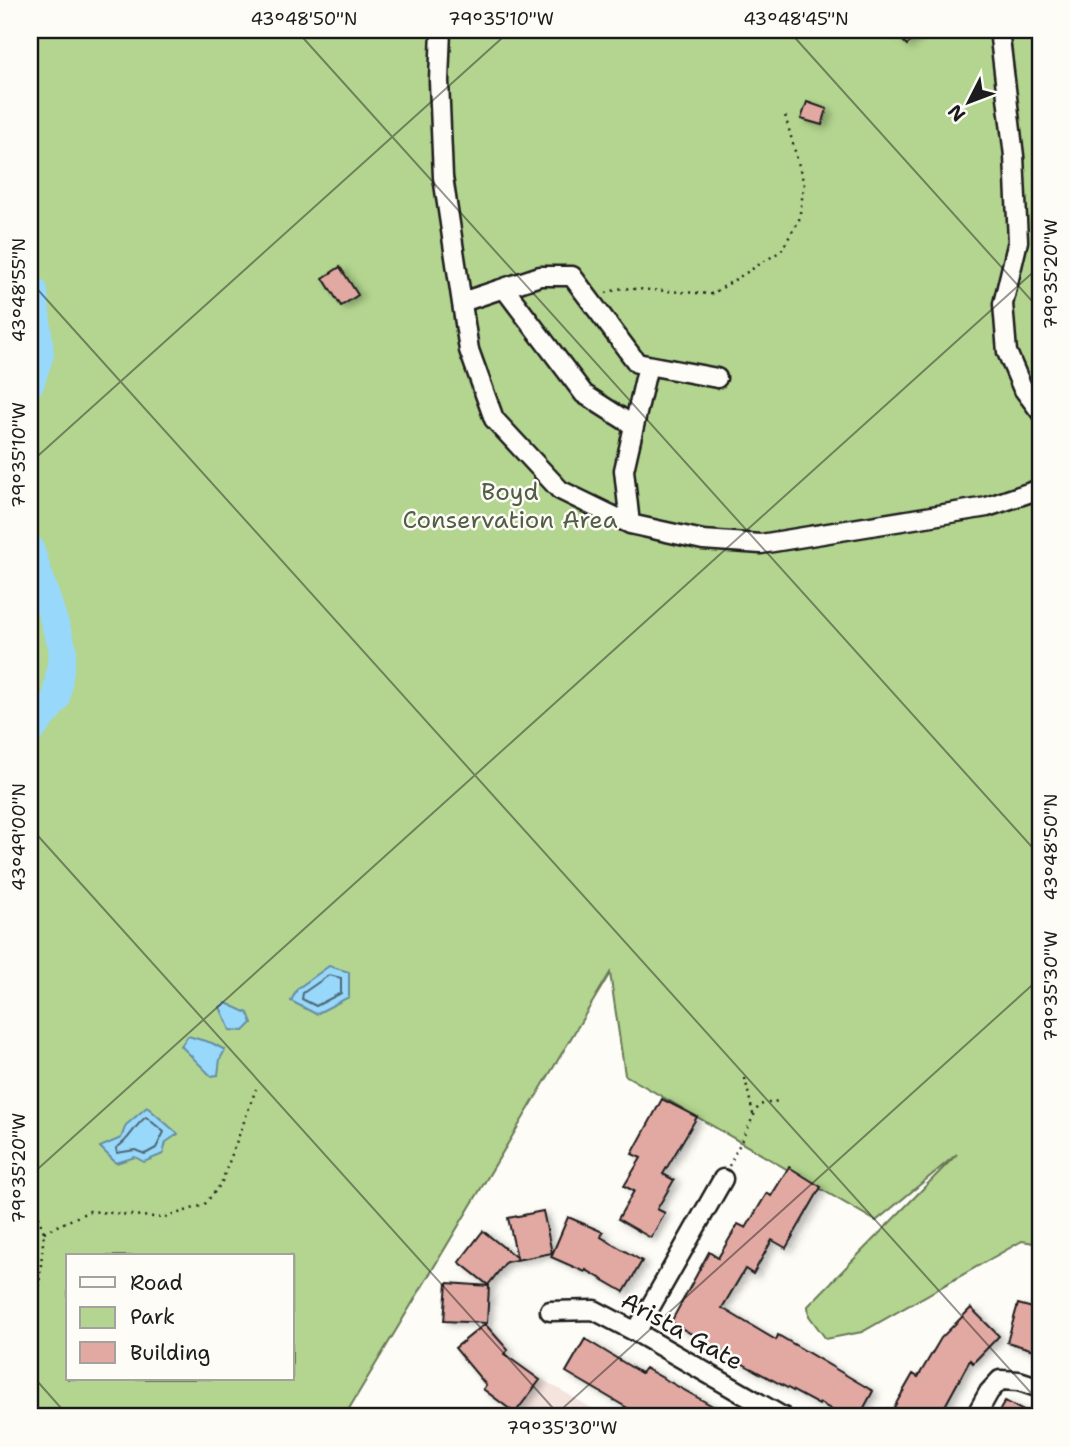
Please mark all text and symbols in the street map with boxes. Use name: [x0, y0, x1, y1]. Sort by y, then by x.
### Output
text: 43°48'50"N: [251, 7, 357, 31]
text: 79°35'10"W: [448, 7, 554, 31]
text: 43°48'45"N: [743, 7, 849, 31]
north arrow: [934, 66, 1004, 136]
text: N: [942, 99, 971, 127]
text: 79°35'20"W: [1039, 219, 1063, 329]
text: 43°48'55"N: [7, 238, 31, 342]
text: 79°35'10"W: [7, 402, 31, 508]
park label: Boyd Conservation Area: [402, 476, 618, 536]
text: 43°49'00"N: [7, 783, 31, 891]
text: 43°48'50"N: [1039, 794, 1063, 900]
text: 79°35'30"W: [1039, 931, 1063, 1041]
text: 79°35'20"W: [7, 1113, 31, 1223]
legend: [66, 1254, 294, 1380]
text: Road: [130, 1269, 183, 1297]
street label: Arista Gate: [615, 1284, 749, 1378]
text: Park: [130, 1303, 175, 1331]
text: Building: [130, 1339, 210, 1367]
text: 79°35'30"W: [507, 1416, 617, 1440]

